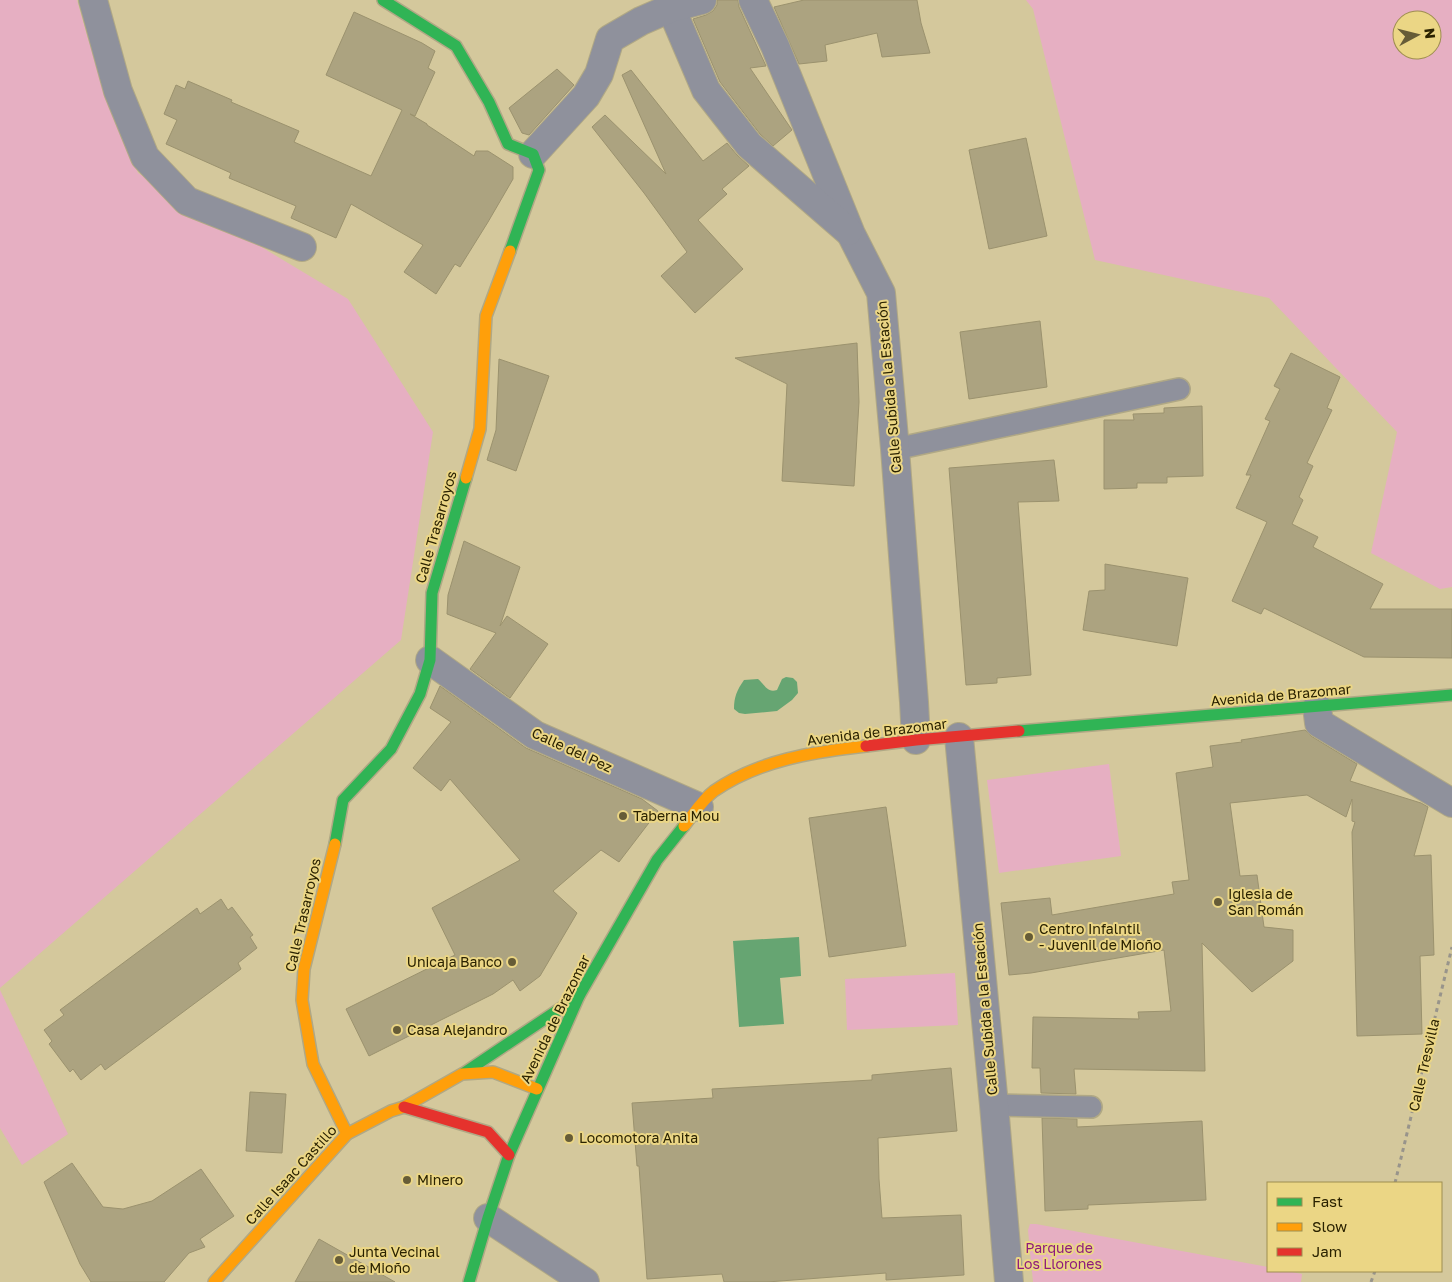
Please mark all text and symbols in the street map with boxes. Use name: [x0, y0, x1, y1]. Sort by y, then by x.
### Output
north arrow: [1392, 10, 1442, 60]
text: N: [1421, 27, 1439, 40]
street label: Calle Subida a la Estación: [873, 300, 905, 474]
street label: Calle Trasarroyos: [411, 469, 460, 585]
street label: Avenida de Brazomar: [1210, 680, 1352, 709]
street label: Avenida de Brazomar: [806, 714, 948, 749]
street label: Calle del Pez: [529, 723, 615, 776]
place label: Taberna Mou: [633, 807, 719, 824]
marker: Taberna Mou: [617, 810, 629, 822]
street label: Calle Trasarroyos: [281, 856, 324, 973]
place label: Iglesia de San Román: [1228, 885, 1304, 918]
marker: Iglesia de San Román: [1212, 896, 1224, 908]
place label: Centro Infalntil - Juvenil de Mioño: [1039, 920, 1162, 953]
street label: Calle Subida a la Estación: [969, 922, 1001, 1096]
marker: Centro Infalntil - Juvenil de Mioño: [1023, 931, 1035, 943]
street label: Avenida de Brazomar: [516, 951, 593, 1086]
place label: Unicaja Banco: [407, 953, 502, 970]
marker: Unicaja Banco: [506, 956, 518, 968]
street label: Calle Tresvilla: [1405, 1017, 1442, 1113]
place label: Casa Alejandro: [407, 1021, 507, 1038]
marker: Casa Alejandro: [391, 1024, 403, 1036]
street label: Calle Isaac Castillo: [241, 1121, 340, 1228]
place label: Locomotora Anita: [579, 1129, 698, 1146]
marker: Locomotora Anita: [563, 1132, 575, 1144]
place label: Minero: [417, 1171, 463, 1188]
marker: Minero: [401, 1174, 413, 1186]
legend: [1267, 1182, 1442, 1272]
text: Fast: [1312, 1192, 1343, 1210]
text: Slow: [1312, 1217, 1347, 1235]
park label: Parque de Los Llorones: [1016, 1239, 1102, 1272]
text: Jam: [1312, 1242, 1342, 1260]
place label: Junta Vecinal de Mioño: [349, 1243, 440, 1276]
marker: Junta Vecinal de Mioño: [333, 1254, 345, 1266]

